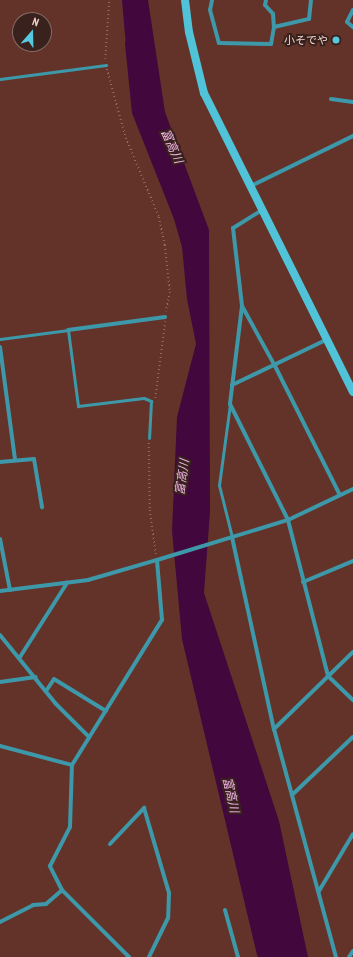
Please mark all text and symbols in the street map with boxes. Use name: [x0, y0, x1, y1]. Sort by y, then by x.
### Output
north arrow: [12, 12, 52, 52]
text: N: [31, 14, 41, 29]
place label: 小そでや: [284, 33, 328, 47]
marker: 小そでや: [331, 35, 341, 45]
water label: 富高川: [158, 127, 186, 165]
water label: 富高川: [172, 458, 192, 496]
water label: 富高川: [220, 776, 242, 814]

